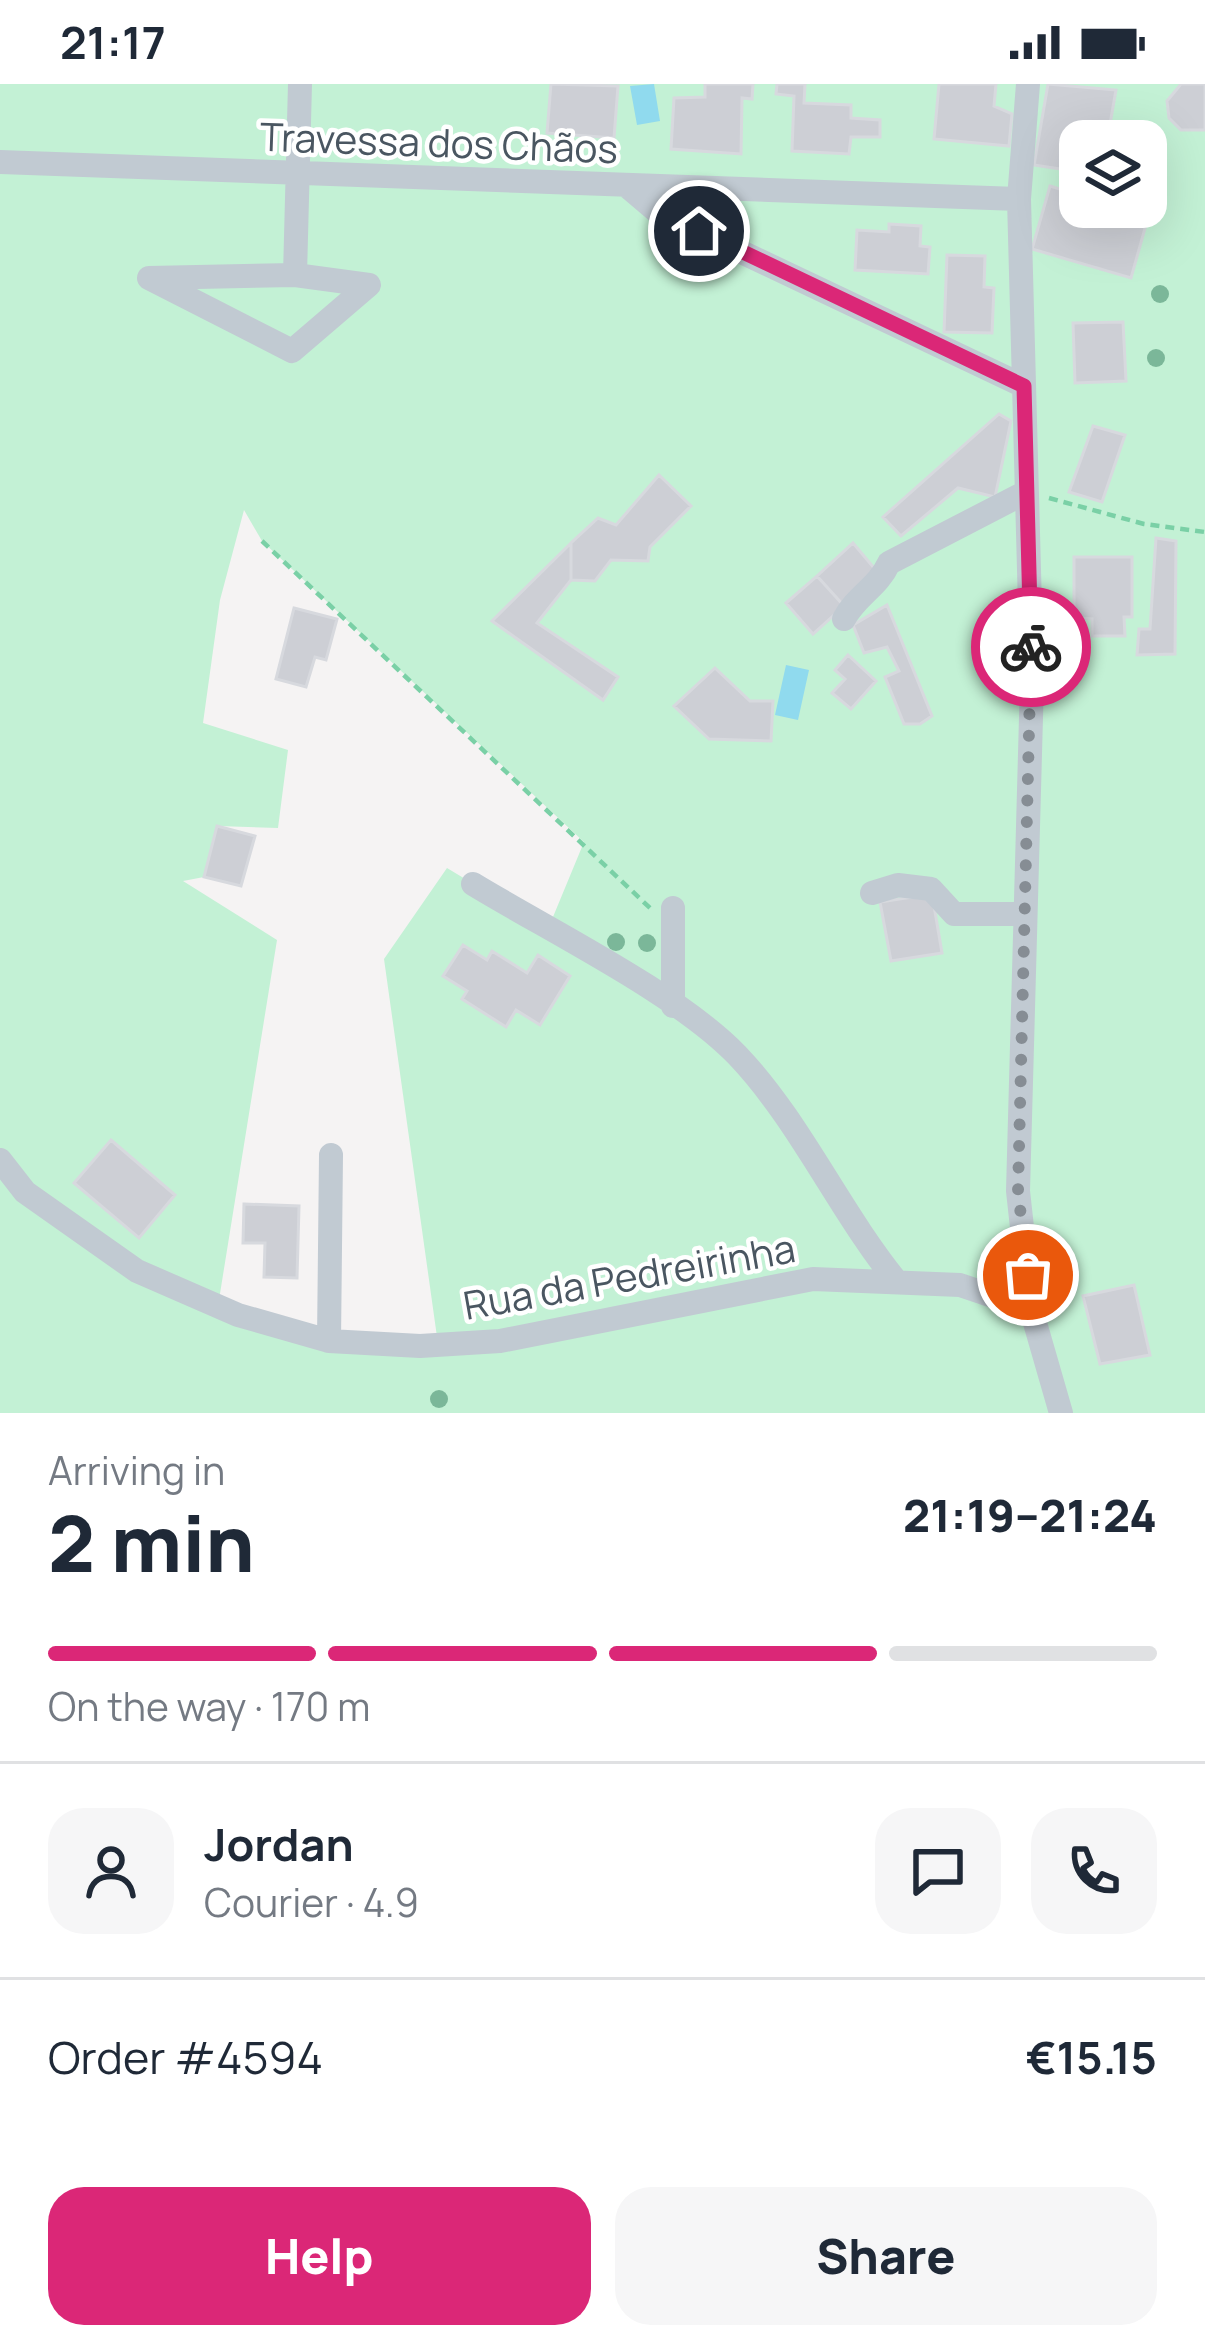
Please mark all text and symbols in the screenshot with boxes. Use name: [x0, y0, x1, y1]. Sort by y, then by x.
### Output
text: 21:17: [60, 11, 166, 73]
street label: Travessa dos Chãos: [259, 109, 619, 175]
map controls: [1059, 120, 1167, 228]
button: layers: [1059, 120, 1167, 228]
pin: [648, 180, 750, 282]
icon: home: [666, 198, 732, 264]
courier: [971, 587, 1091, 707]
icon: bike: [998, 614, 1064, 680]
street label: Rua da Pedreirinha: [459, 1220, 799, 1332]
pin: [977, 1224, 1079, 1326]
icon: bag: [995, 1242, 1061, 1308]
text: Arriving in: [48, 1443, 225, 1497]
text: 21:19–21:24: [903, 1484, 1157, 1546]
text: 2 min: [48, 1489, 255, 1595]
text: On the way · 170 m: [48, 1679, 370, 1733]
button: person: [48, 1808, 174, 1934]
button: chat: [875, 1808, 1001, 1934]
button: phone: [1031, 1808, 1157, 1934]
text: Jordan: [204, 1813, 354, 1875]
text: Courier · 4.9: [204, 1875, 419, 1929]
text: Order #4594: [48, 2026, 323, 2088]
text: €15.15: [1026, 2026, 1157, 2088]
button: Help: [48, 2187, 591, 2325]
button: Share: [615, 2187, 1157, 2325]

